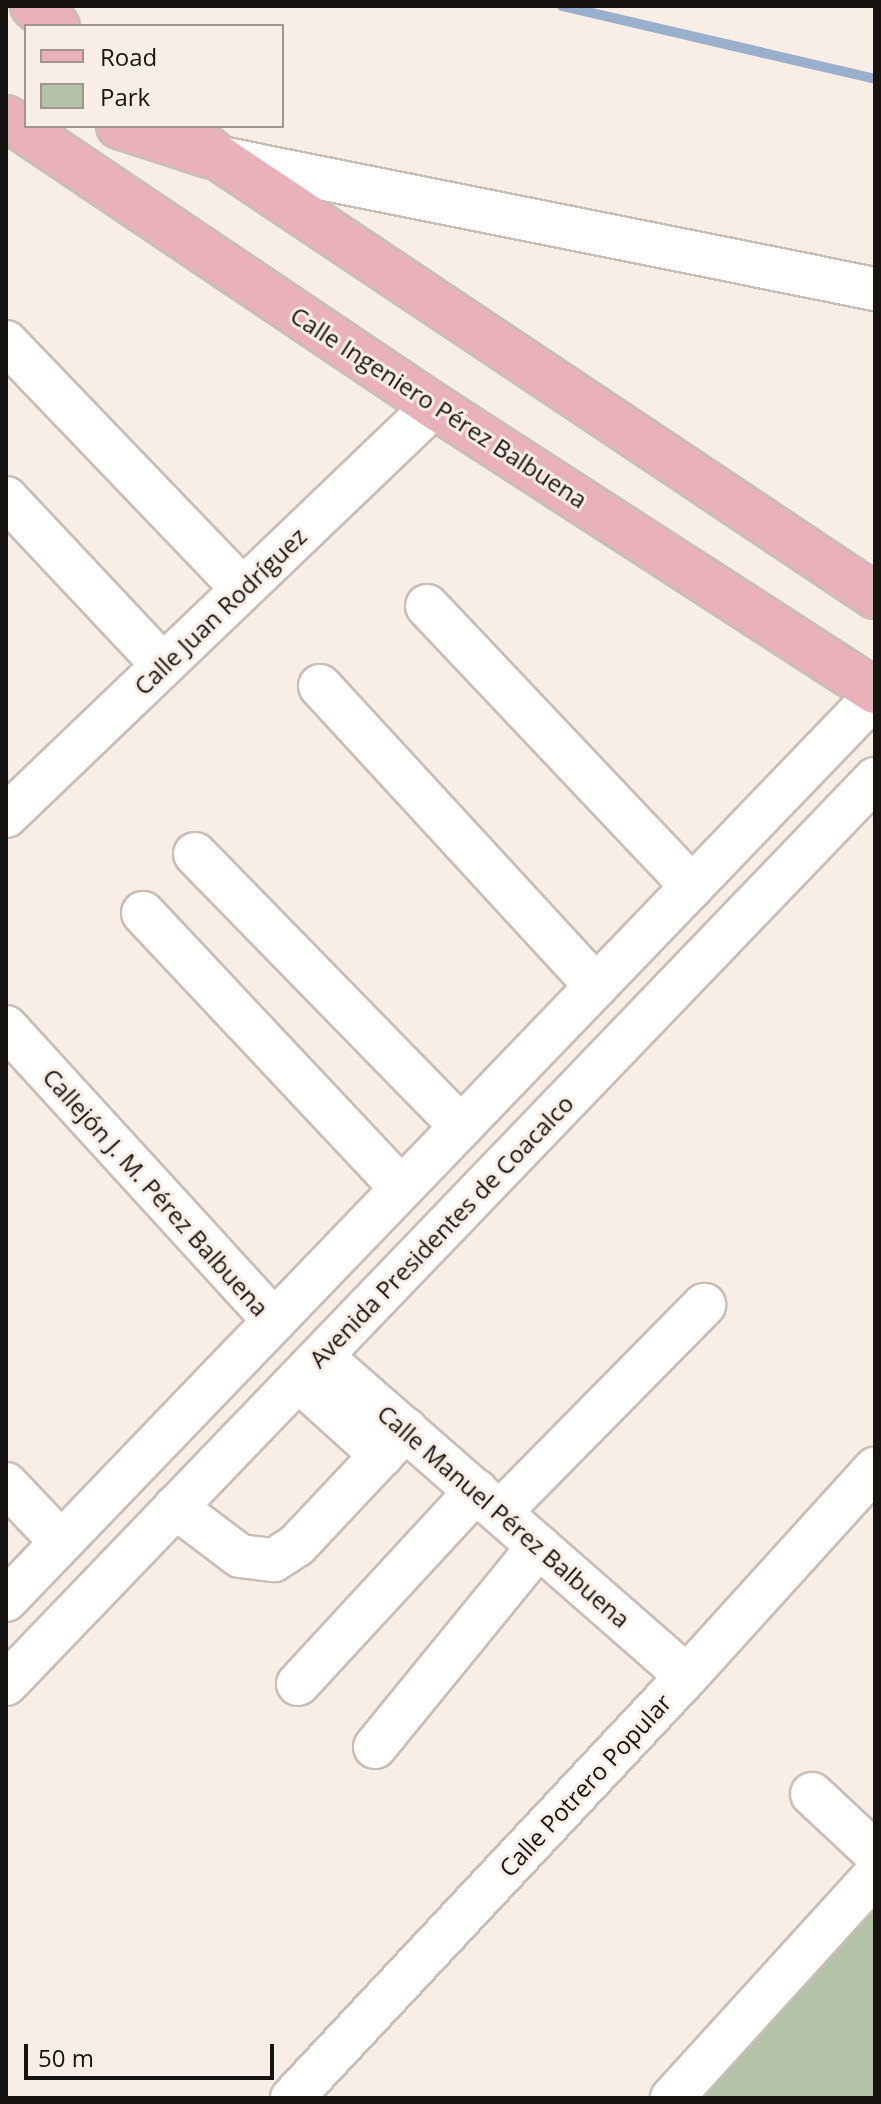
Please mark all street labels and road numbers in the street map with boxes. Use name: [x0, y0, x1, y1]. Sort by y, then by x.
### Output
street label: Calle Ingeniero Pérez Balbuena: [285, 300, 593, 514]
street label: Calle Juan Rodríguez: [128, 521, 312, 701]
street label: Callejón J. M. Pérez Balbuena: [37, 1062, 275, 1322]
street label: Avenida Presidentes de Coacalco: [303, 1089, 579, 1373]
street label: Calle Manuel Pérez Balbuena: [372, 1399, 636, 1633]
street label: Calle Potrero Popular: [493, 1688, 677, 1882]

